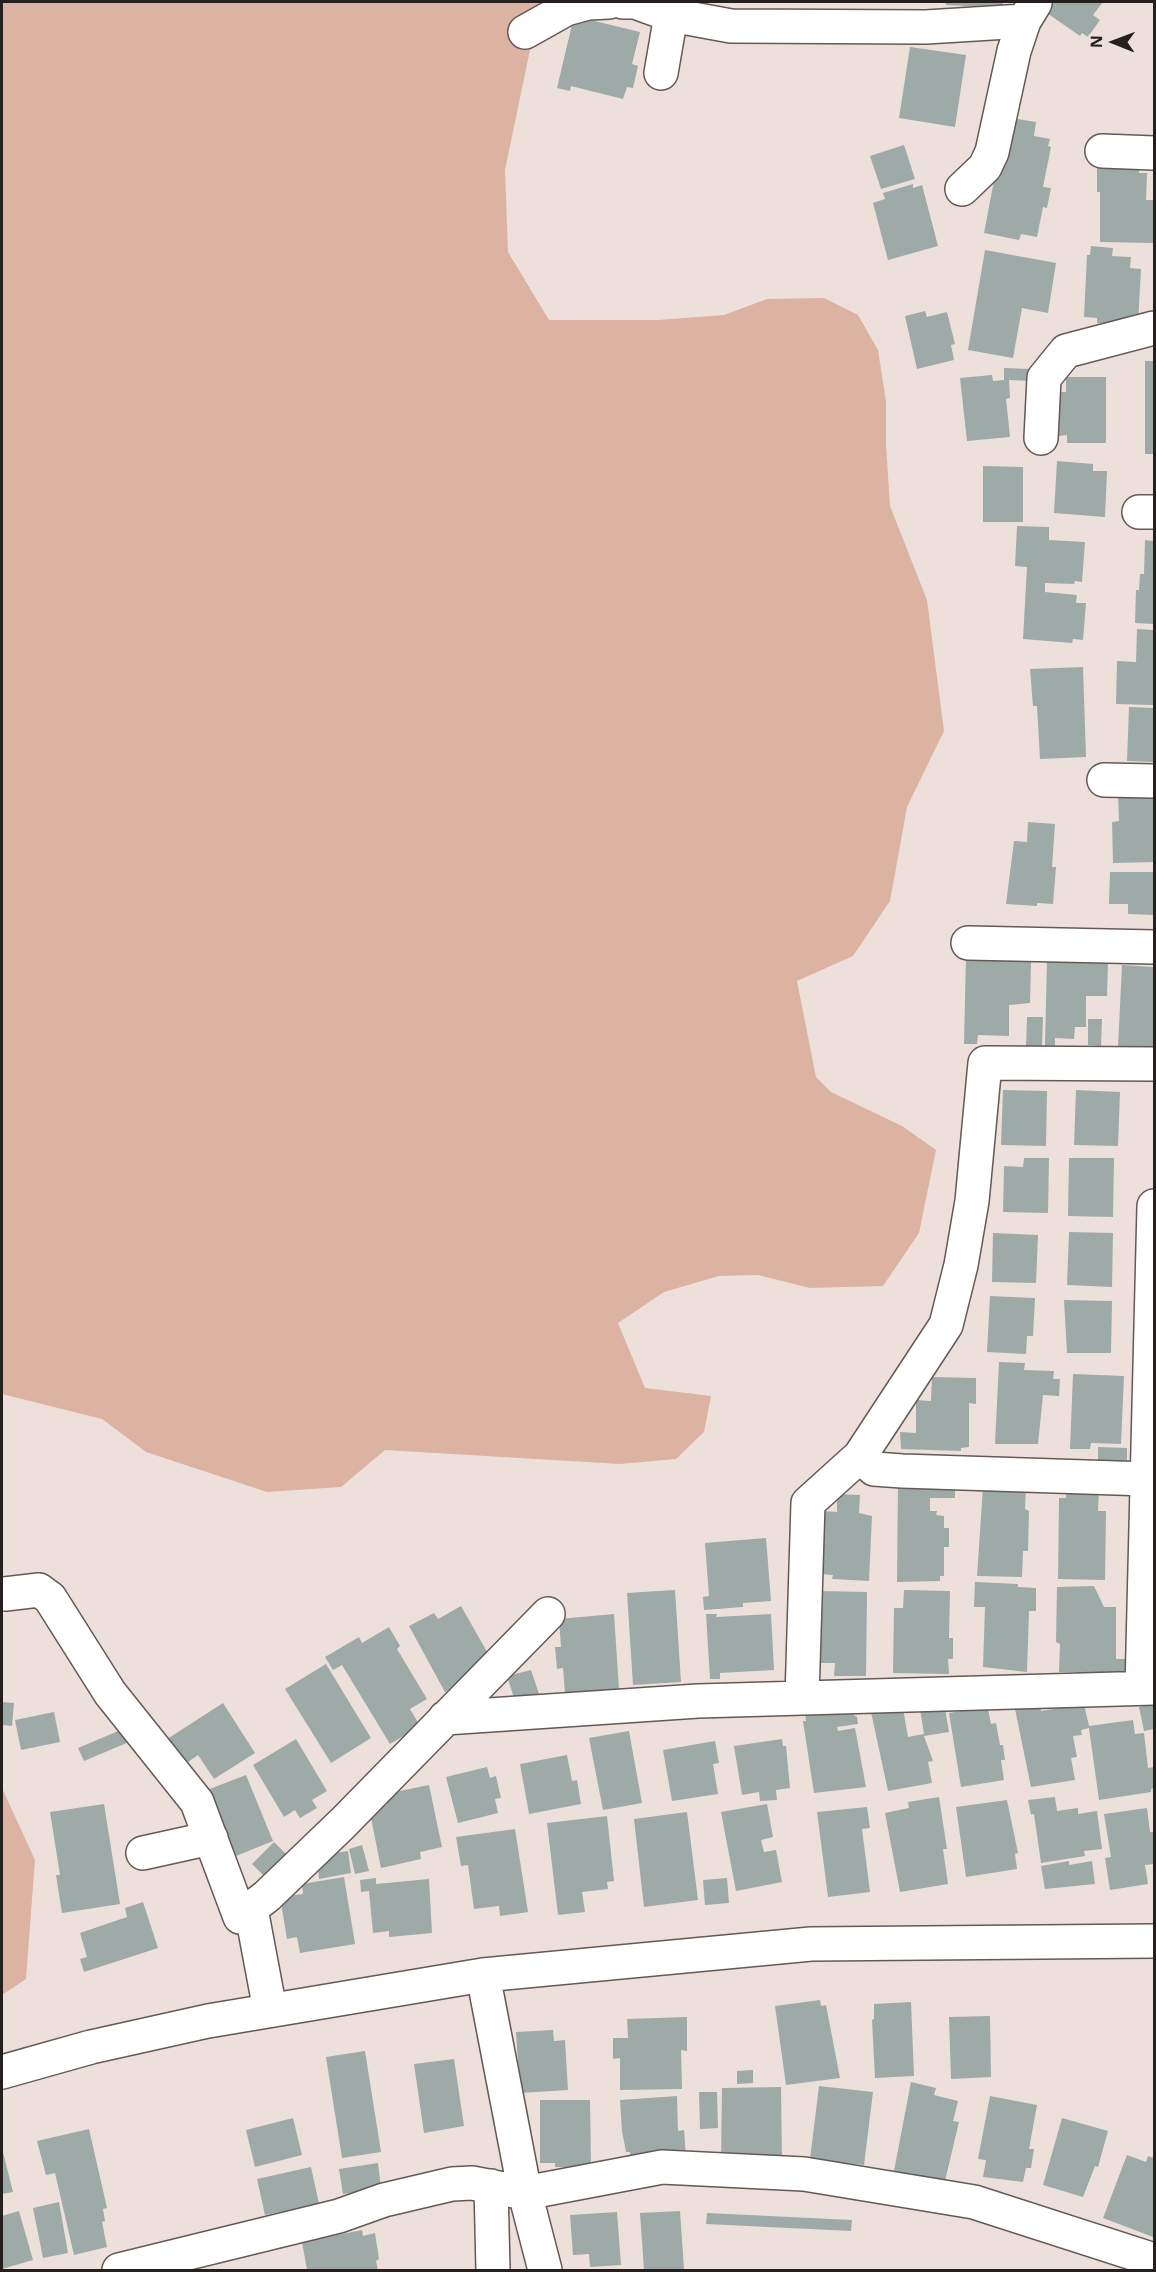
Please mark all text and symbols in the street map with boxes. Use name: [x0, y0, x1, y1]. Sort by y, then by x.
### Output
north arrow: [1084, 12, 1144, 72]
text: N: [1085, 35, 1107, 48]

